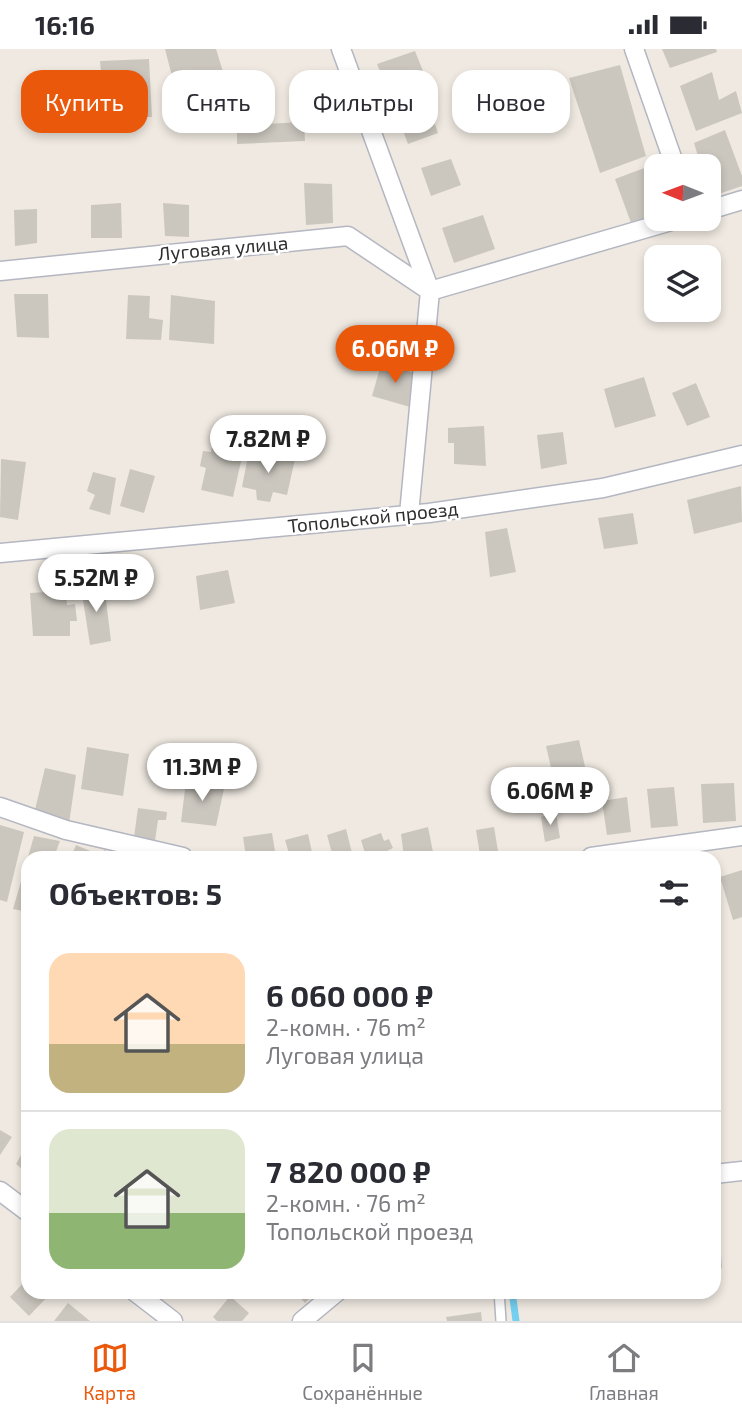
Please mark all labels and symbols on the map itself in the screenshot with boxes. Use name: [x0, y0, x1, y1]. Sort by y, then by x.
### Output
north arrow: [644, 154, 721, 231]
street label: Луговая улица: [157, 230, 289, 266]
pin: 6.06M ₽: [330, 325, 460, 385]
pin: 7.82M ₽: [203, 415, 333, 475]
street label: Топольской проезд: [287, 496, 459, 537]
pin: 5.52M ₽: [31, 554, 161, 614]
pin: 11.3M ₽: [137, 743, 267, 803]
pin: 6.06M ₽: [485, 767, 615, 827]

